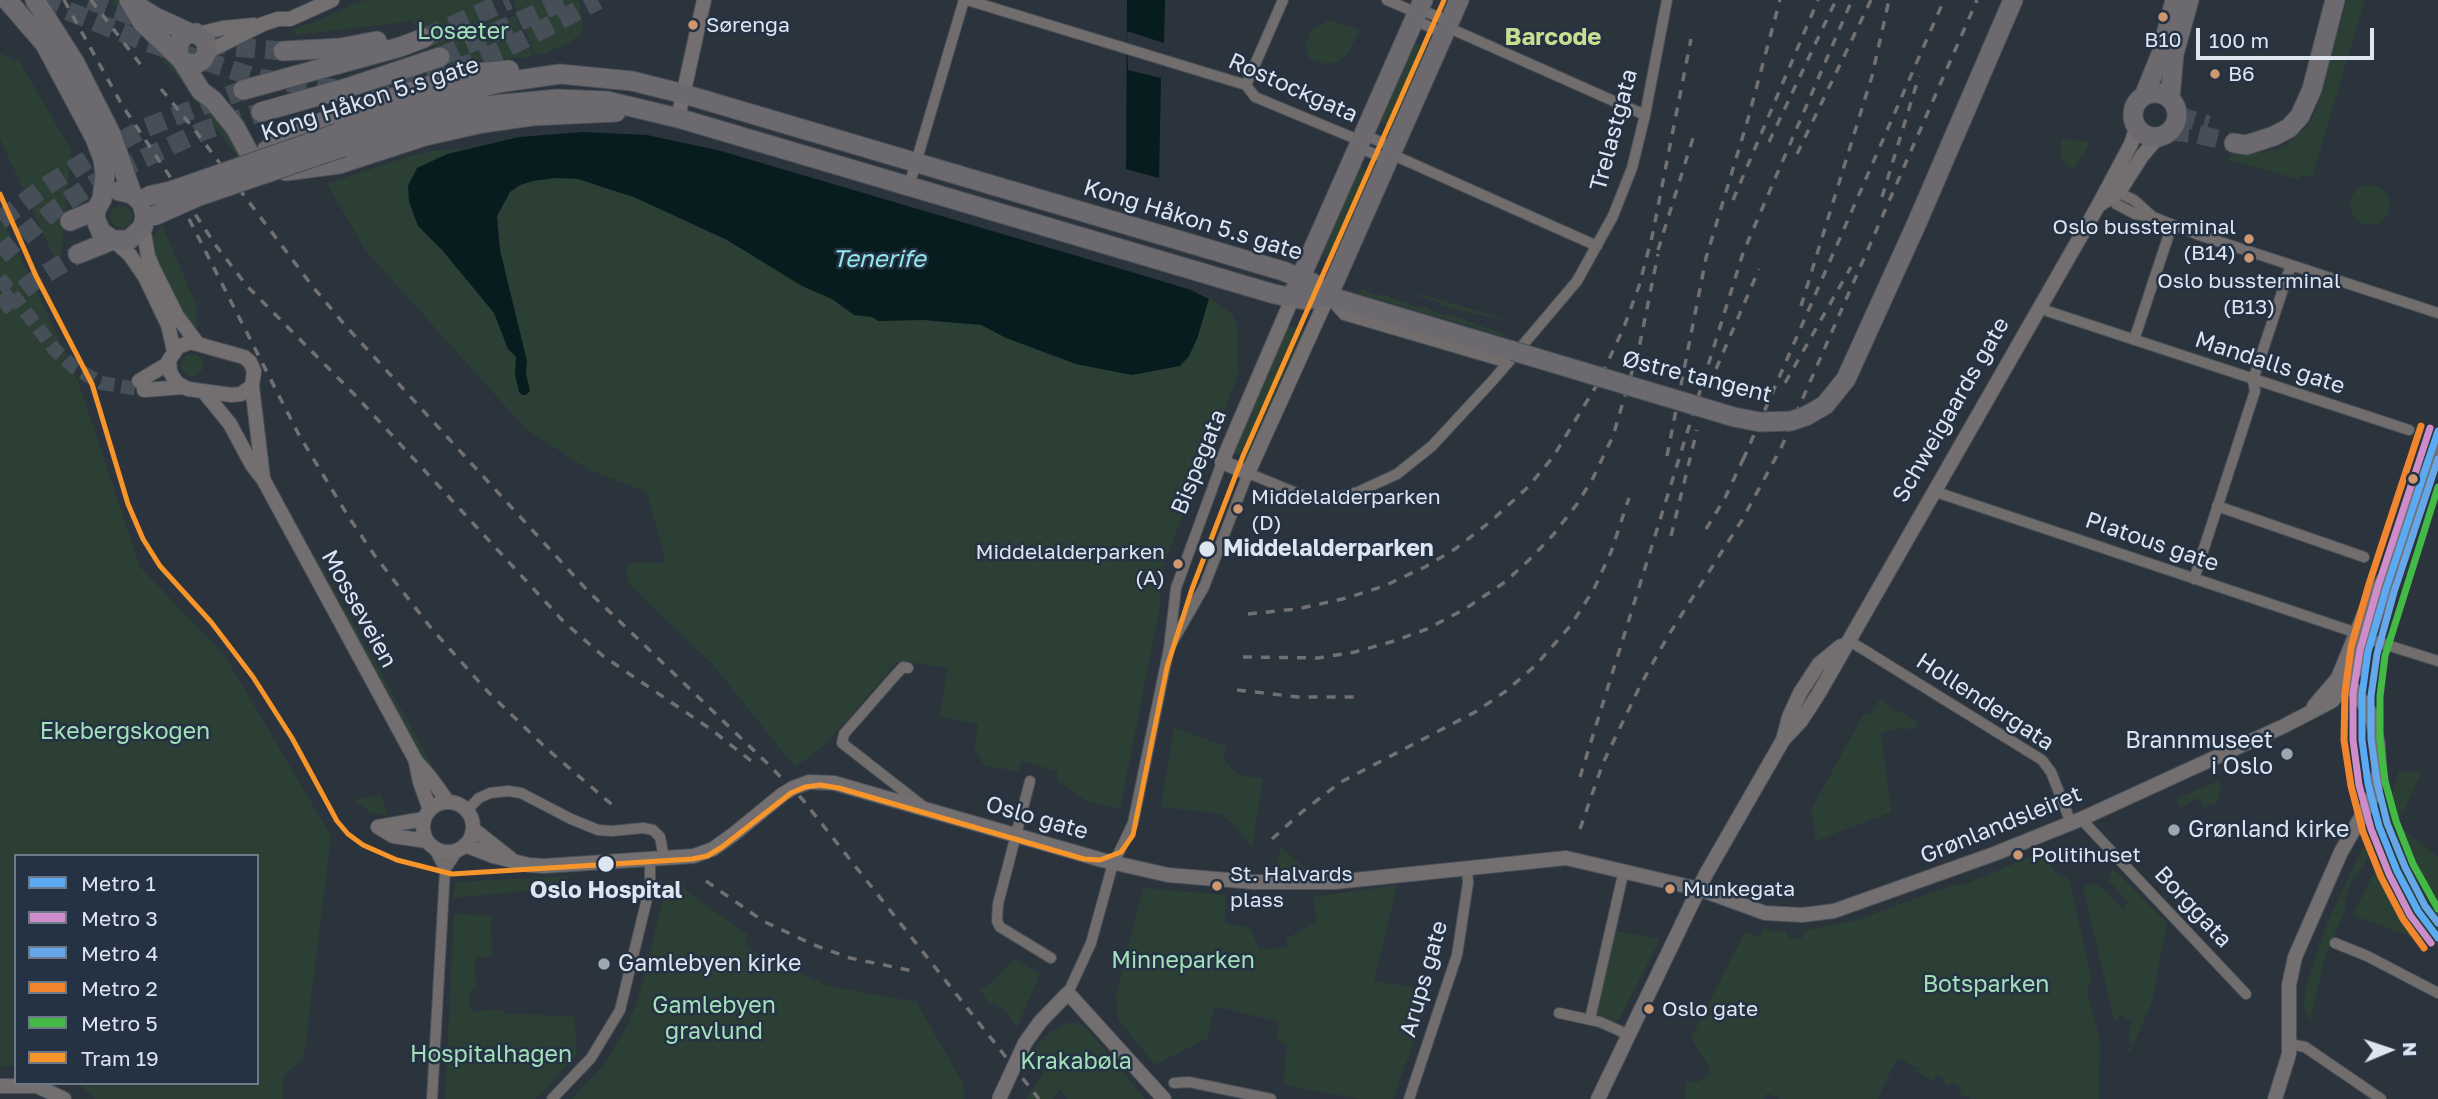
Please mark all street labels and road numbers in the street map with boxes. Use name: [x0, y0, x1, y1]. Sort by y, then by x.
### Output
street label: Rostockgata: [1224, 47, 1362, 129]
street label: Kong Håkon 5.s gate: [258, 51, 482, 147]
street label: Trelastgata: [1584, 66, 1644, 194]
street label: Kong Håkon 5.s gate: [1080, 174, 1306, 266]
street label: Schweigaards gate: [1887, 312, 2015, 508]
street label: Mandalls gate: [2191, 326, 2349, 400]
street label: Østre tangent: [1619, 345, 1775, 409]
street label: Bispegata: [1166, 406, 1232, 518]
street label: Platous gate: [2082, 506, 2222, 578]
street label: Mosseveien: [315, 545, 403, 673]
street label: Hollendergata: [1911, 647, 2059, 757]
street label: Grønlandsleiret: [1916, 780, 2086, 870]
street label: Oslo gate: [983, 790, 1091, 846]
street label: Borggata: [2148, 861, 2238, 953]
street label: Arups gate: [1394, 918, 1454, 1040]

